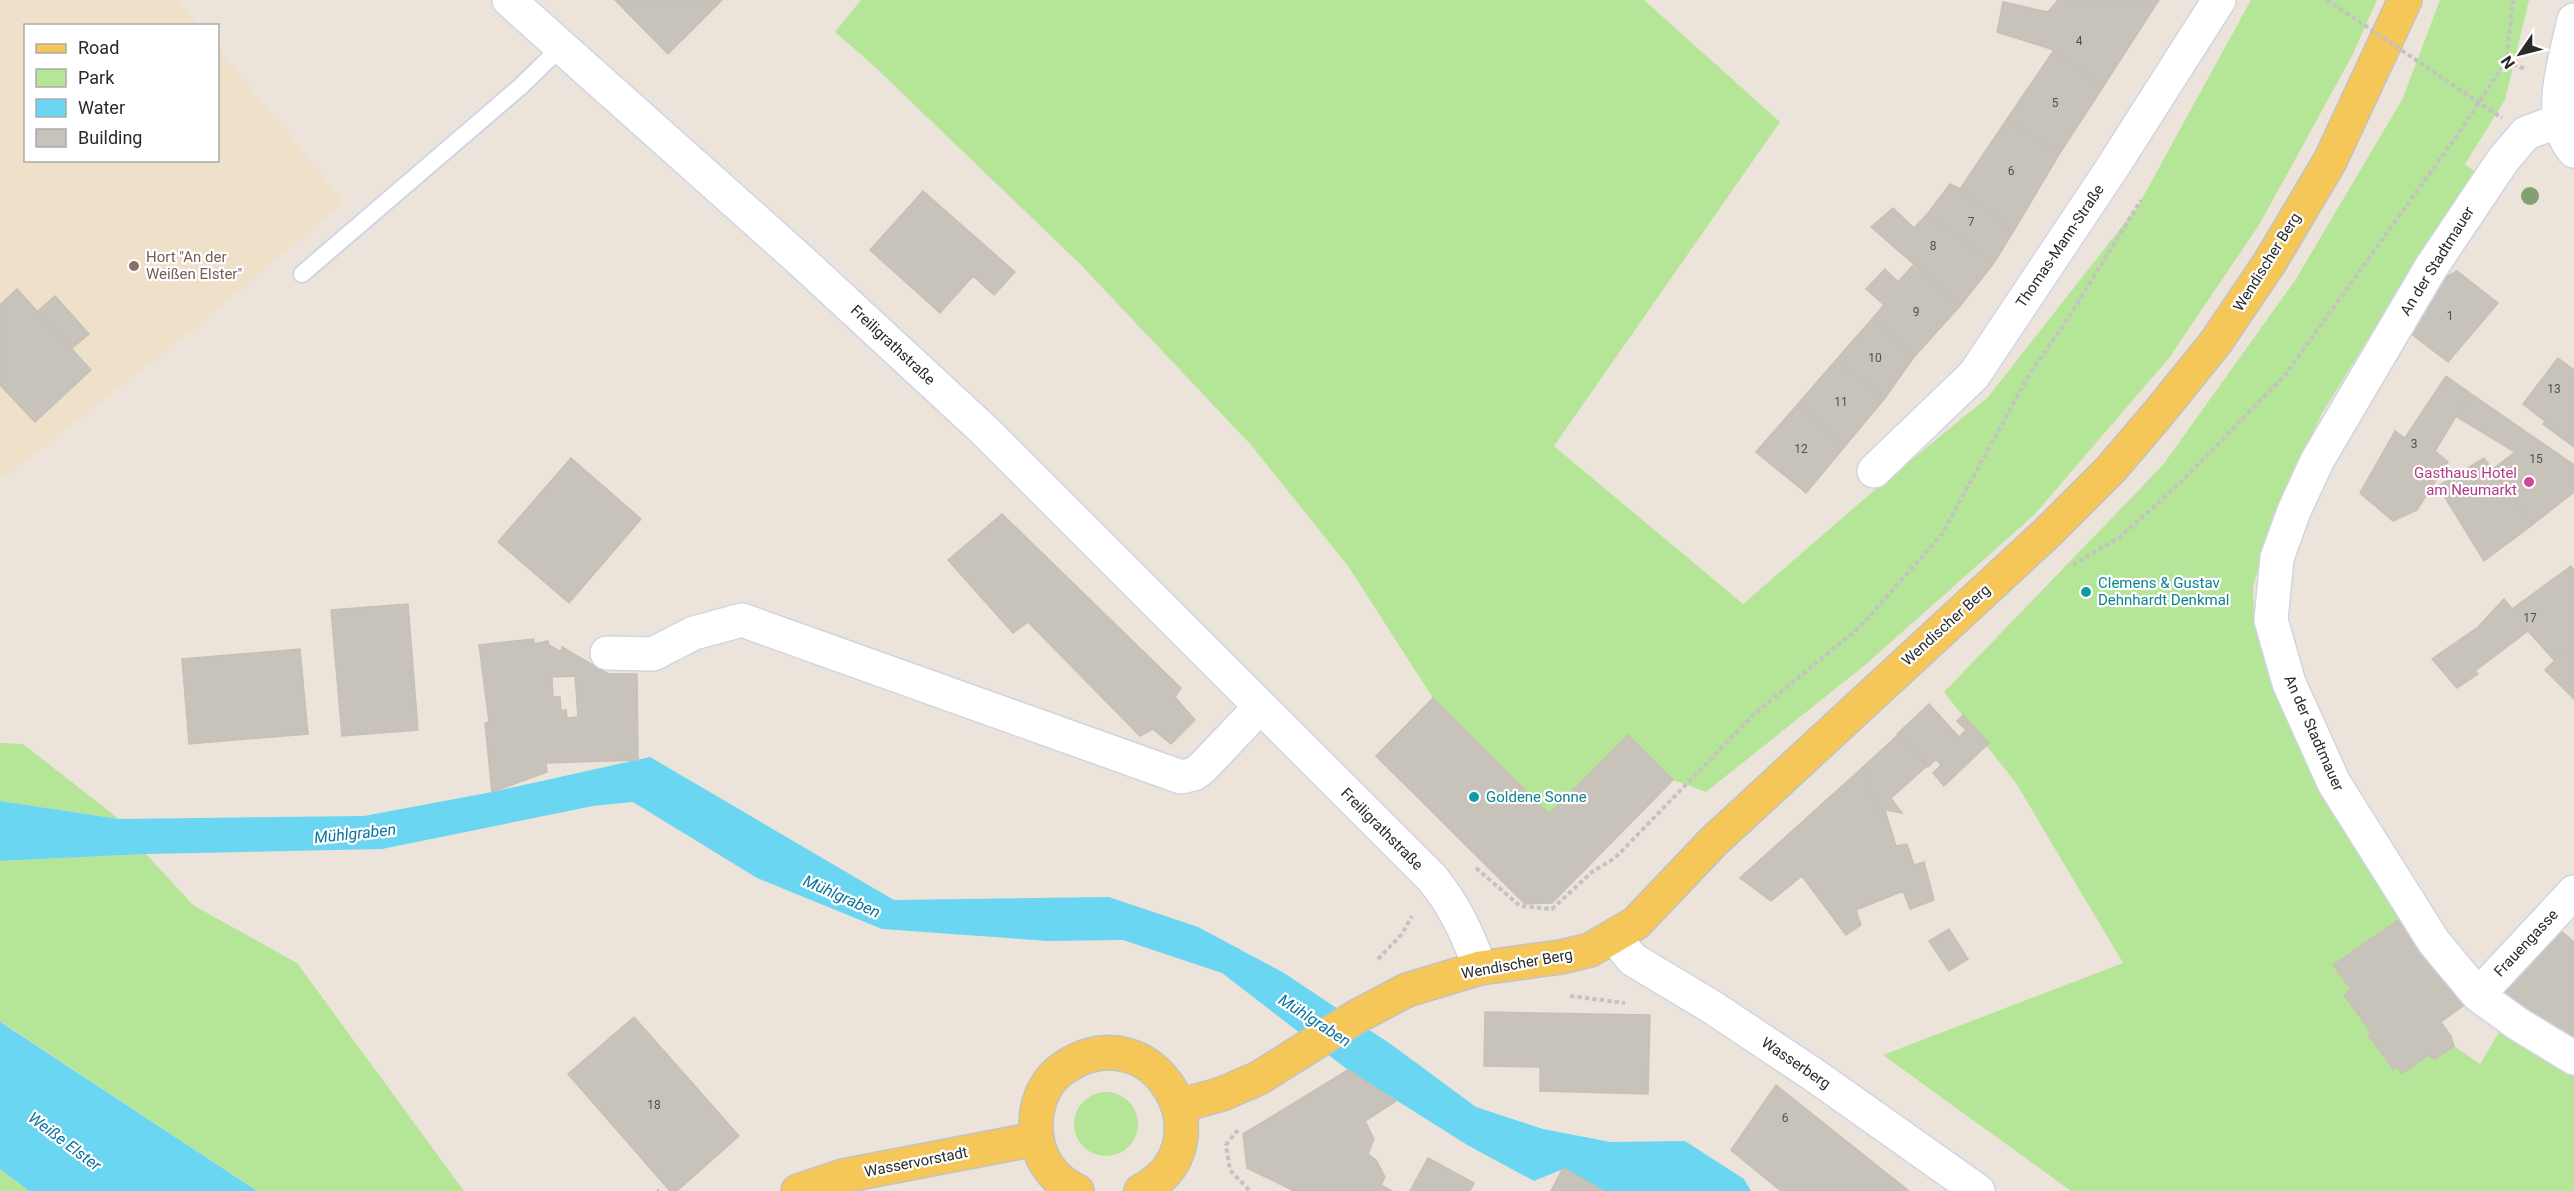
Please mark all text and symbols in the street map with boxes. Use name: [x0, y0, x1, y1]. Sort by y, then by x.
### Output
legend: [24, 24, 219, 162]
north arrow: [2490, 24, 2550, 84]
house number: 4: [2076, 34, 2083, 48]
text: Road: [78, 37, 119, 58]
text: N: [2497, 52, 2519, 72]
text: Park: [78, 67, 115, 88]
house number: 5: [2052, 96, 2059, 110]
text: Water: [78, 97, 125, 118]
text: Building: [78, 127, 142, 148]
house number: 6: [2008, 164, 2015, 178]
street label: Thomas-Mann-Straße: [2012, 181, 2108, 311]
street label: An der Stadtmauer: [2396, 203, 2478, 319]
street label: Wendischer Berg: [2230, 209, 2304, 315]
house number: 7: [1968, 215, 1975, 229]
house number: 8: [1930, 239, 1937, 253]
place label: Hort "An der Weißen Elster": [146, 248, 243, 283]
marker: Hort "An der Weißen Elster": [127, 259, 141, 273]
street label: Freiligrathstraße: [847, 301, 939, 389]
house number: 9: [1913, 305, 1919, 319]
house number: 1: [2447, 309, 2453, 323]
house number: 10: [1868, 351, 1882, 365]
house number: 13: [2547, 382, 2561, 396]
house number: 11: [1834, 395, 1848, 409]
house number: 3: [2411, 437, 2417, 451]
house number: 12: [1794, 442, 1808, 456]
house number: 15: [2529, 452, 2543, 466]
place label: Gasthaus Hotel am Neumarkt: [2414, 464, 2517, 499]
marker: Gasthaus Hotel am Neumarkt: [2522, 475, 2536, 489]
place label: Clemens & Gustav Dehnhardt Denkmal: [2098, 574, 2229, 609]
street label: Wendischer Berg: [1898, 581, 1994, 669]
marker: Clemens & Gustav Dehnhardt Denkmal: [2079, 585, 2093, 599]
house number: 17: [2523, 611, 2537, 625]
street label: An der Stadtmauer: [2280, 672, 2348, 794]
street label: Freiligrathstraße: [1337, 784, 1427, 874]
place label: Goldene Sonne: [1486, 788, 1587, 806]
marker: Goldene Sonne: [1467, 790, 1481, 804]
water label: Mühlgraben: [313, 820, 397, 847]
water label: Mühlgraben: [800, 871, 883, 922]
street label: Frauengasse: [2490, 906, 2562, 980]
street label: Wendischer Berg: [1460, 945, 1574, 983]
water label: Mühlgraben: [1275, 990, 1354, 1051]
street label: Wasserberg: [1758, 1033, 1834, 1093]
house number: 18: [647, 1098, 661, 1112]
water label: Weiße Elster: [25, 1108, 105, 1175]
house number: 6: [1782, 1111, 1789, 1125]
street label: Wasservorstadt: [863, 1143, 969, 1181]

